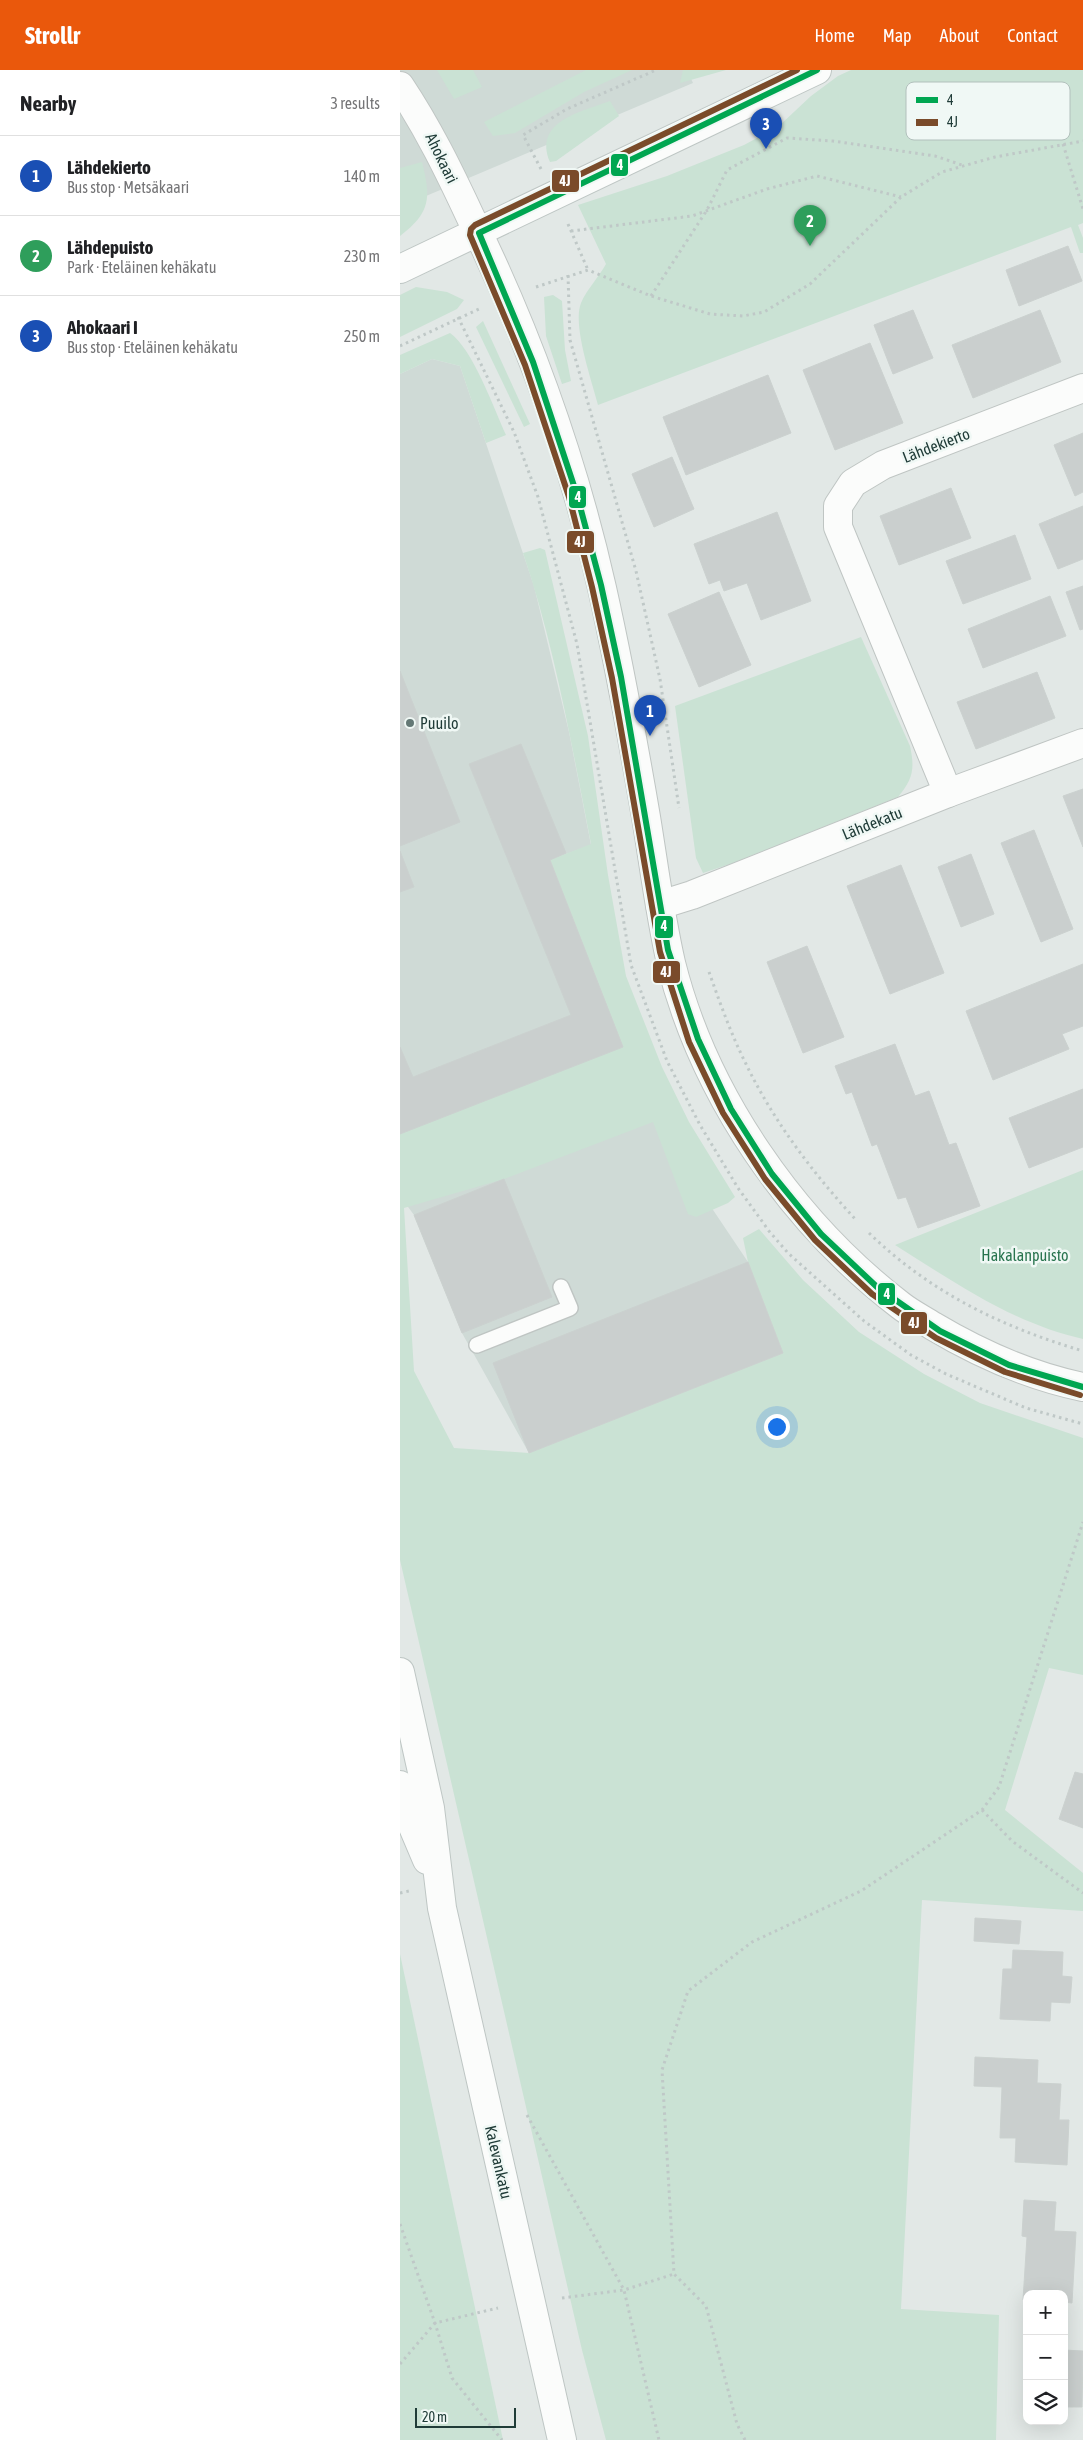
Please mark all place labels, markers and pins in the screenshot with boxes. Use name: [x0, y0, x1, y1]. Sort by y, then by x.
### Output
pin: 3: [750, 108, 782, 149]
pin: 2: [794, 205, 826, 246]
pin: 1: [634, 695, 666, 736]
place label: Puuilo: [420, 714, 459, 732]
marker: Puuilo: [404, 717, 416, 729]

